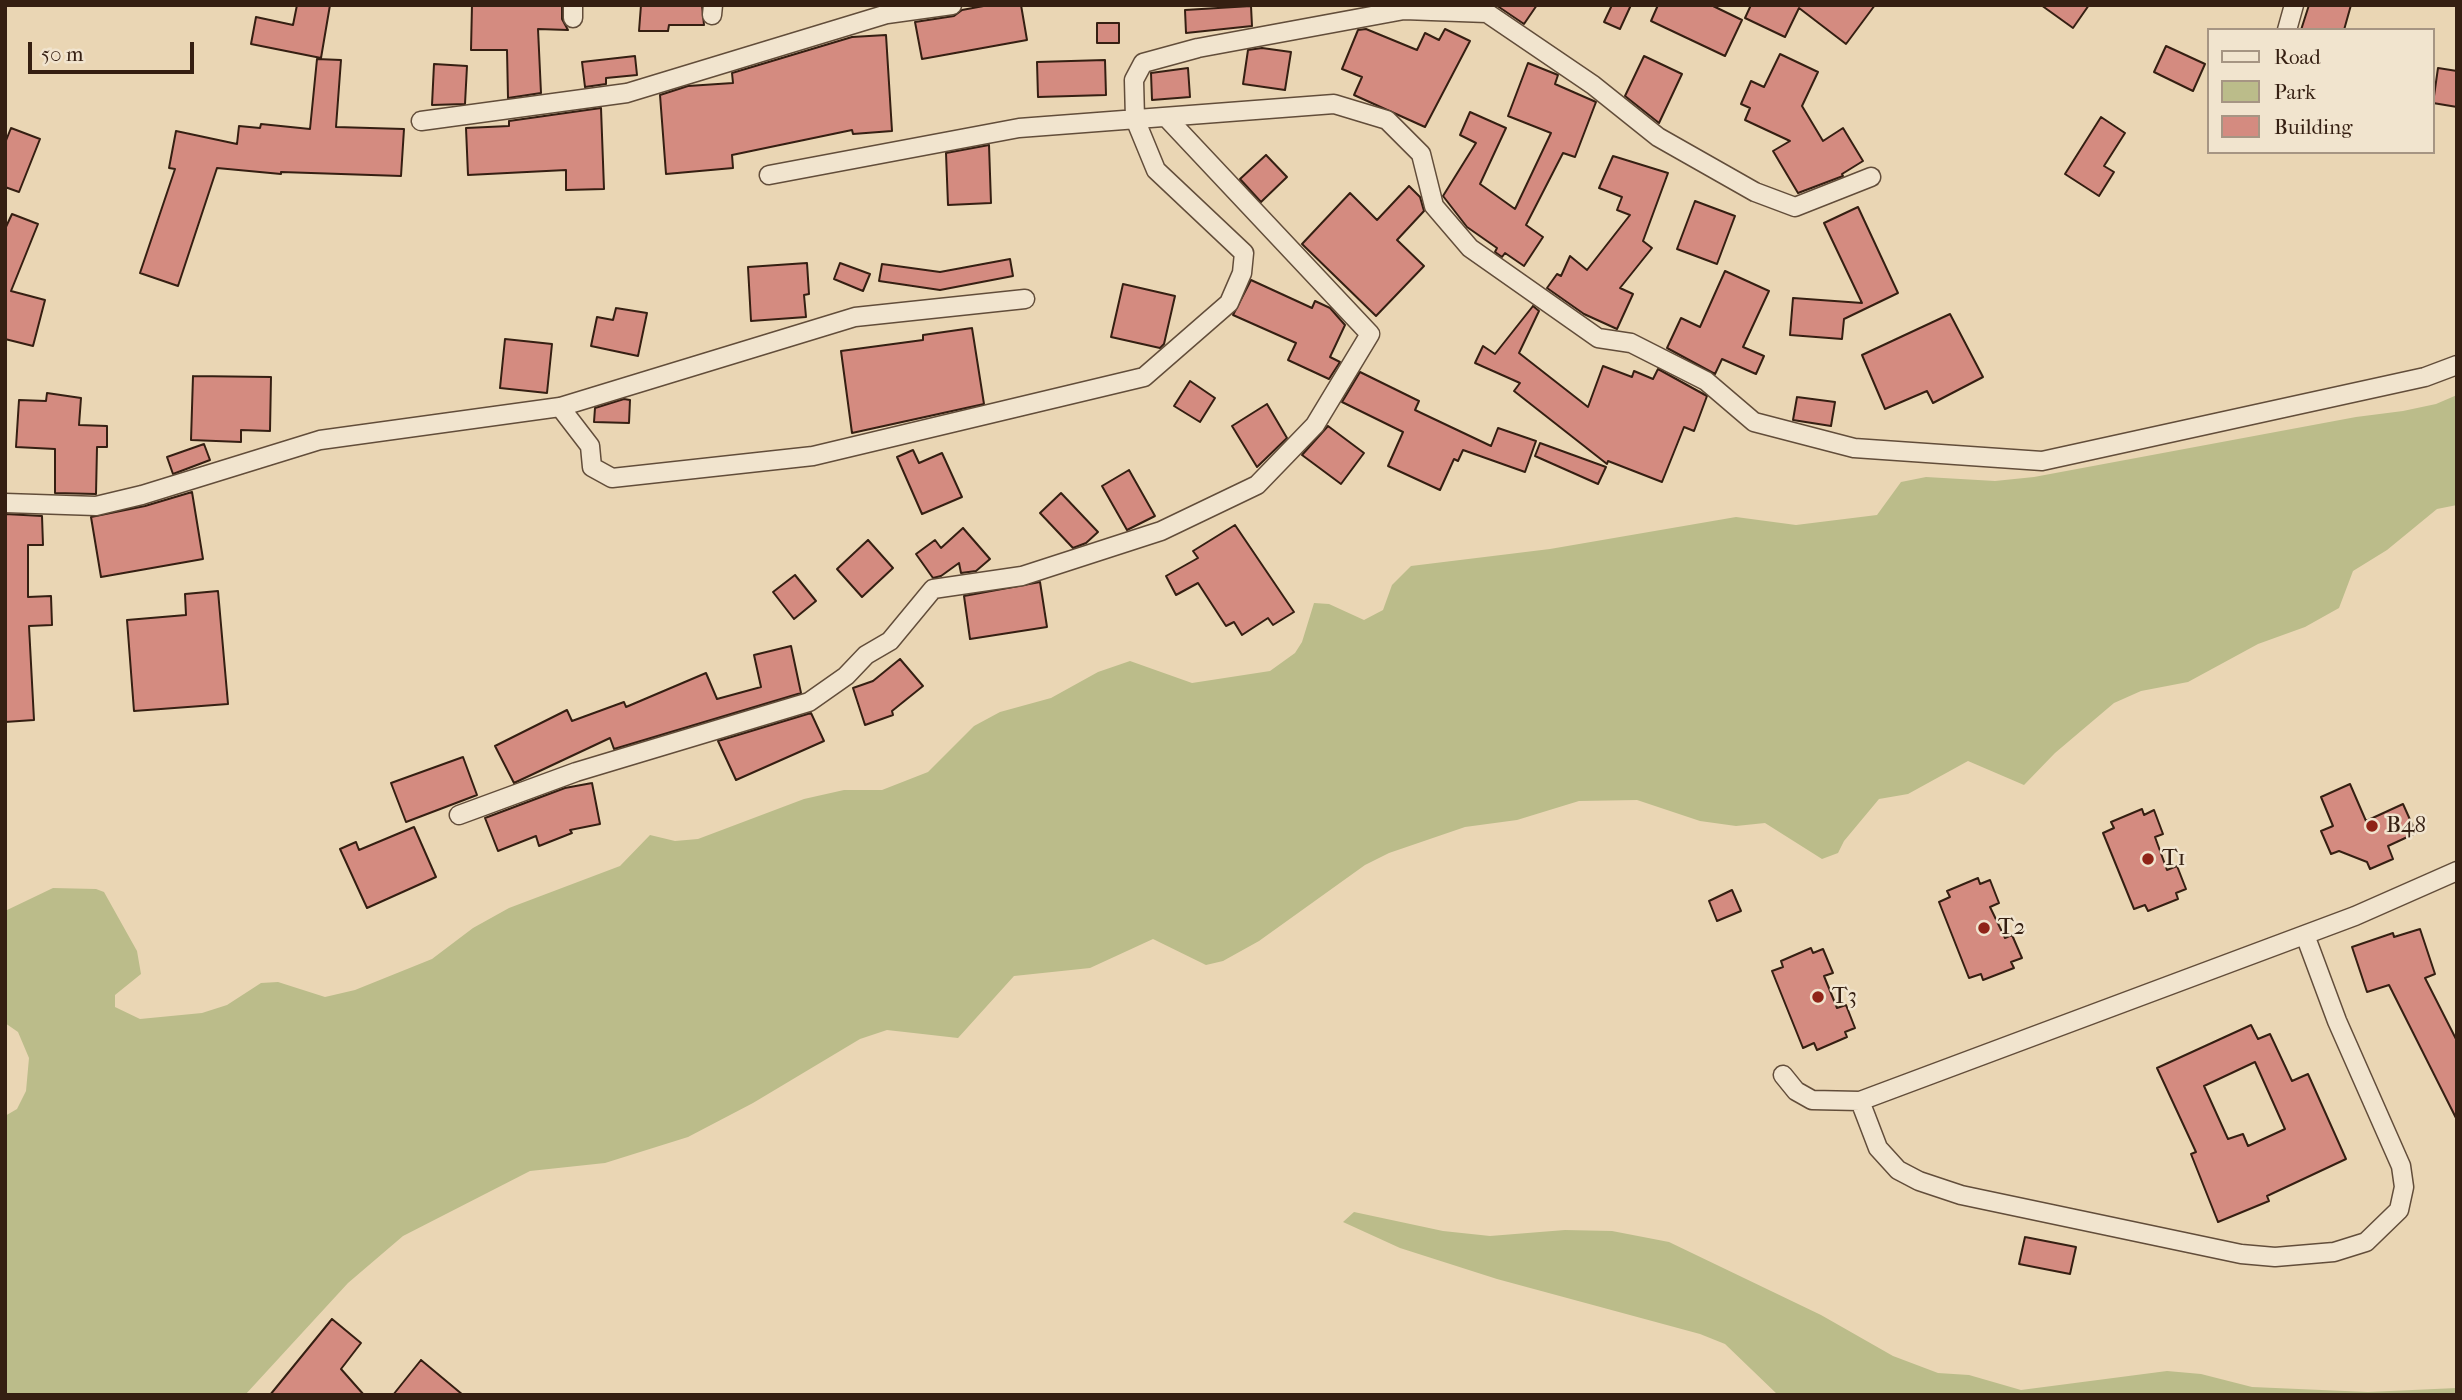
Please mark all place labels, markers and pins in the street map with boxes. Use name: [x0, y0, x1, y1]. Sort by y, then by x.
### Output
place label: B48: [2386, 812, 2426, 840]
marker: B48: [2364, 818, 2380, 834]
place label: T1: [2162, 845, 2186, 873]
marker: T1: [2140, 851, 2156, 867]
place label: T2: [1998, 914, 2025, 942]
marker: T2: [1976, 920, 1992, 936]
place label: T3: [1832, 983, 1857, 1011]
marker: T3: [1810, 989, 1826, 1005]

